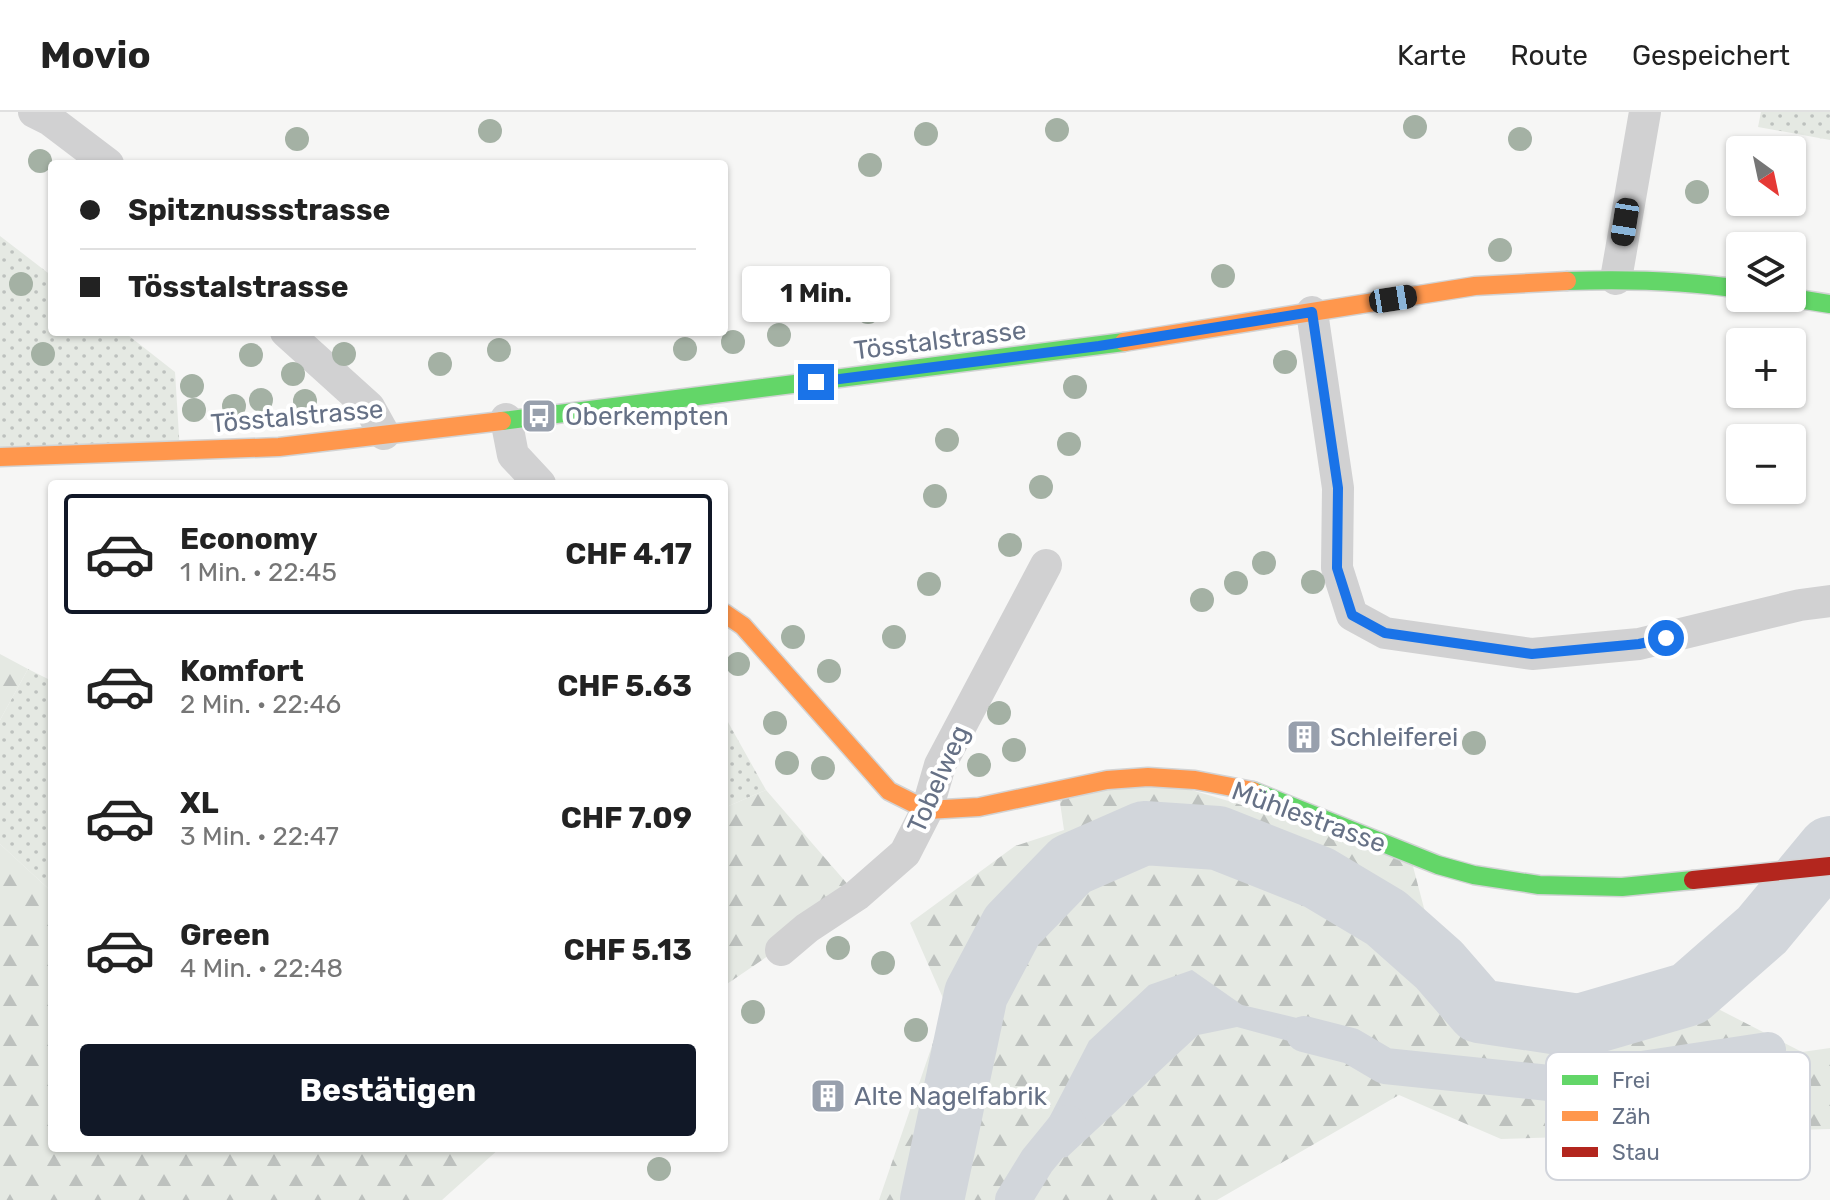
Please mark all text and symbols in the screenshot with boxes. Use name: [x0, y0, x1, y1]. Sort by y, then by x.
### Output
text: Movio: [40, 32, 151, 78]
text: Karte: [1397, 39, 1466, 72]
text: Route: [1510, 39, 1588, 72]
text: Gespeichert: [1632, 39, 1790, 72]
north arrow: [1726, 136, 1806, 216]
map controls: [1726, 136, 1806, 504]
text: Spitznussstrasse: [128, 192, 390, 228]
car: [1609, 196, 1641, 248]
button: layers: [1726, 232, 1806, 312]
callout: 1 Min.: [742, 266, 890, 322]
text: Tösstalstrasse: [128, 269, 349, 305]
text: 1 Min.: [780, 278, 852, 309]
car: [1367, 283, 1419, 315]
street label: Tösstalstrasse: [852, 315, 1028, 366]
button: +: [1726, 328, 1806, 408]
route end: [798, 364, 834, 400]
street label: Tösstalstrasse: [209, 394, 385, 439]
bus stop icon: Oberkempten: [520, 397, 558, 435]
place label: Oberkempten: [565, 401, 729, 432]
button: −: [1726, 424, 1806, 504]
icon: car: [84, 518, 156, 590]
text: Economy: [180, 521, 318, 557]
text: CHF 4.17: [565, 536, 692, 572]
text: 1 Min. · 22:45: [180, 557, 337, 588]
route start: [1648, 620, 1684, 656]
icon: car: [84, 650, 156, 722]
text: Komfort: [180, 653, 304, 689]
text: CHF 5.63: [557, 668, 692, 704]
text: 2 Min. · 22:46: [180, 689, 341, 720]
building icon: Schleiferei: [1285, 718, 1323, 756]
street label: Tobelweg: [901, 721, 976, 838]
place label: Schleiferei: [1330, 722, 1458, 753]
street label: Mühlestrasse: [1228, 775, 1390, 860]
icon: car: [84, 782, 156, 854]
text: XL: [180, 785, 219, 821]
text: CHF 7.09: [561, 800, 692, 836]
text: 3 Min. · 22:47: [180, 821, 339, 852]
icon: car: [84, 914, 156, 986]
text: Green: [180, 917, 270, 953]
text: CHF 5.13: [564, 932, 692, 968]
text: 4 Min. · 22:48: [180, 953, 343, 984]
button: Bestätigen: [80, 1044, 696, 1136]
legend: [1546, 1052, 1810, 1180]
text: Frei: [1612, 1067, 1650, 1094]
building icon: Alte Nagelfabrik: [809, 1077, 847, 1115]
place label: Alte Nagelfabrik: [854, 1081, 1047, 1112]
text: Zäh: [1612, 1103, 1651, 1130]
text: Stau: [1612, 1139, 1660, 1166]

